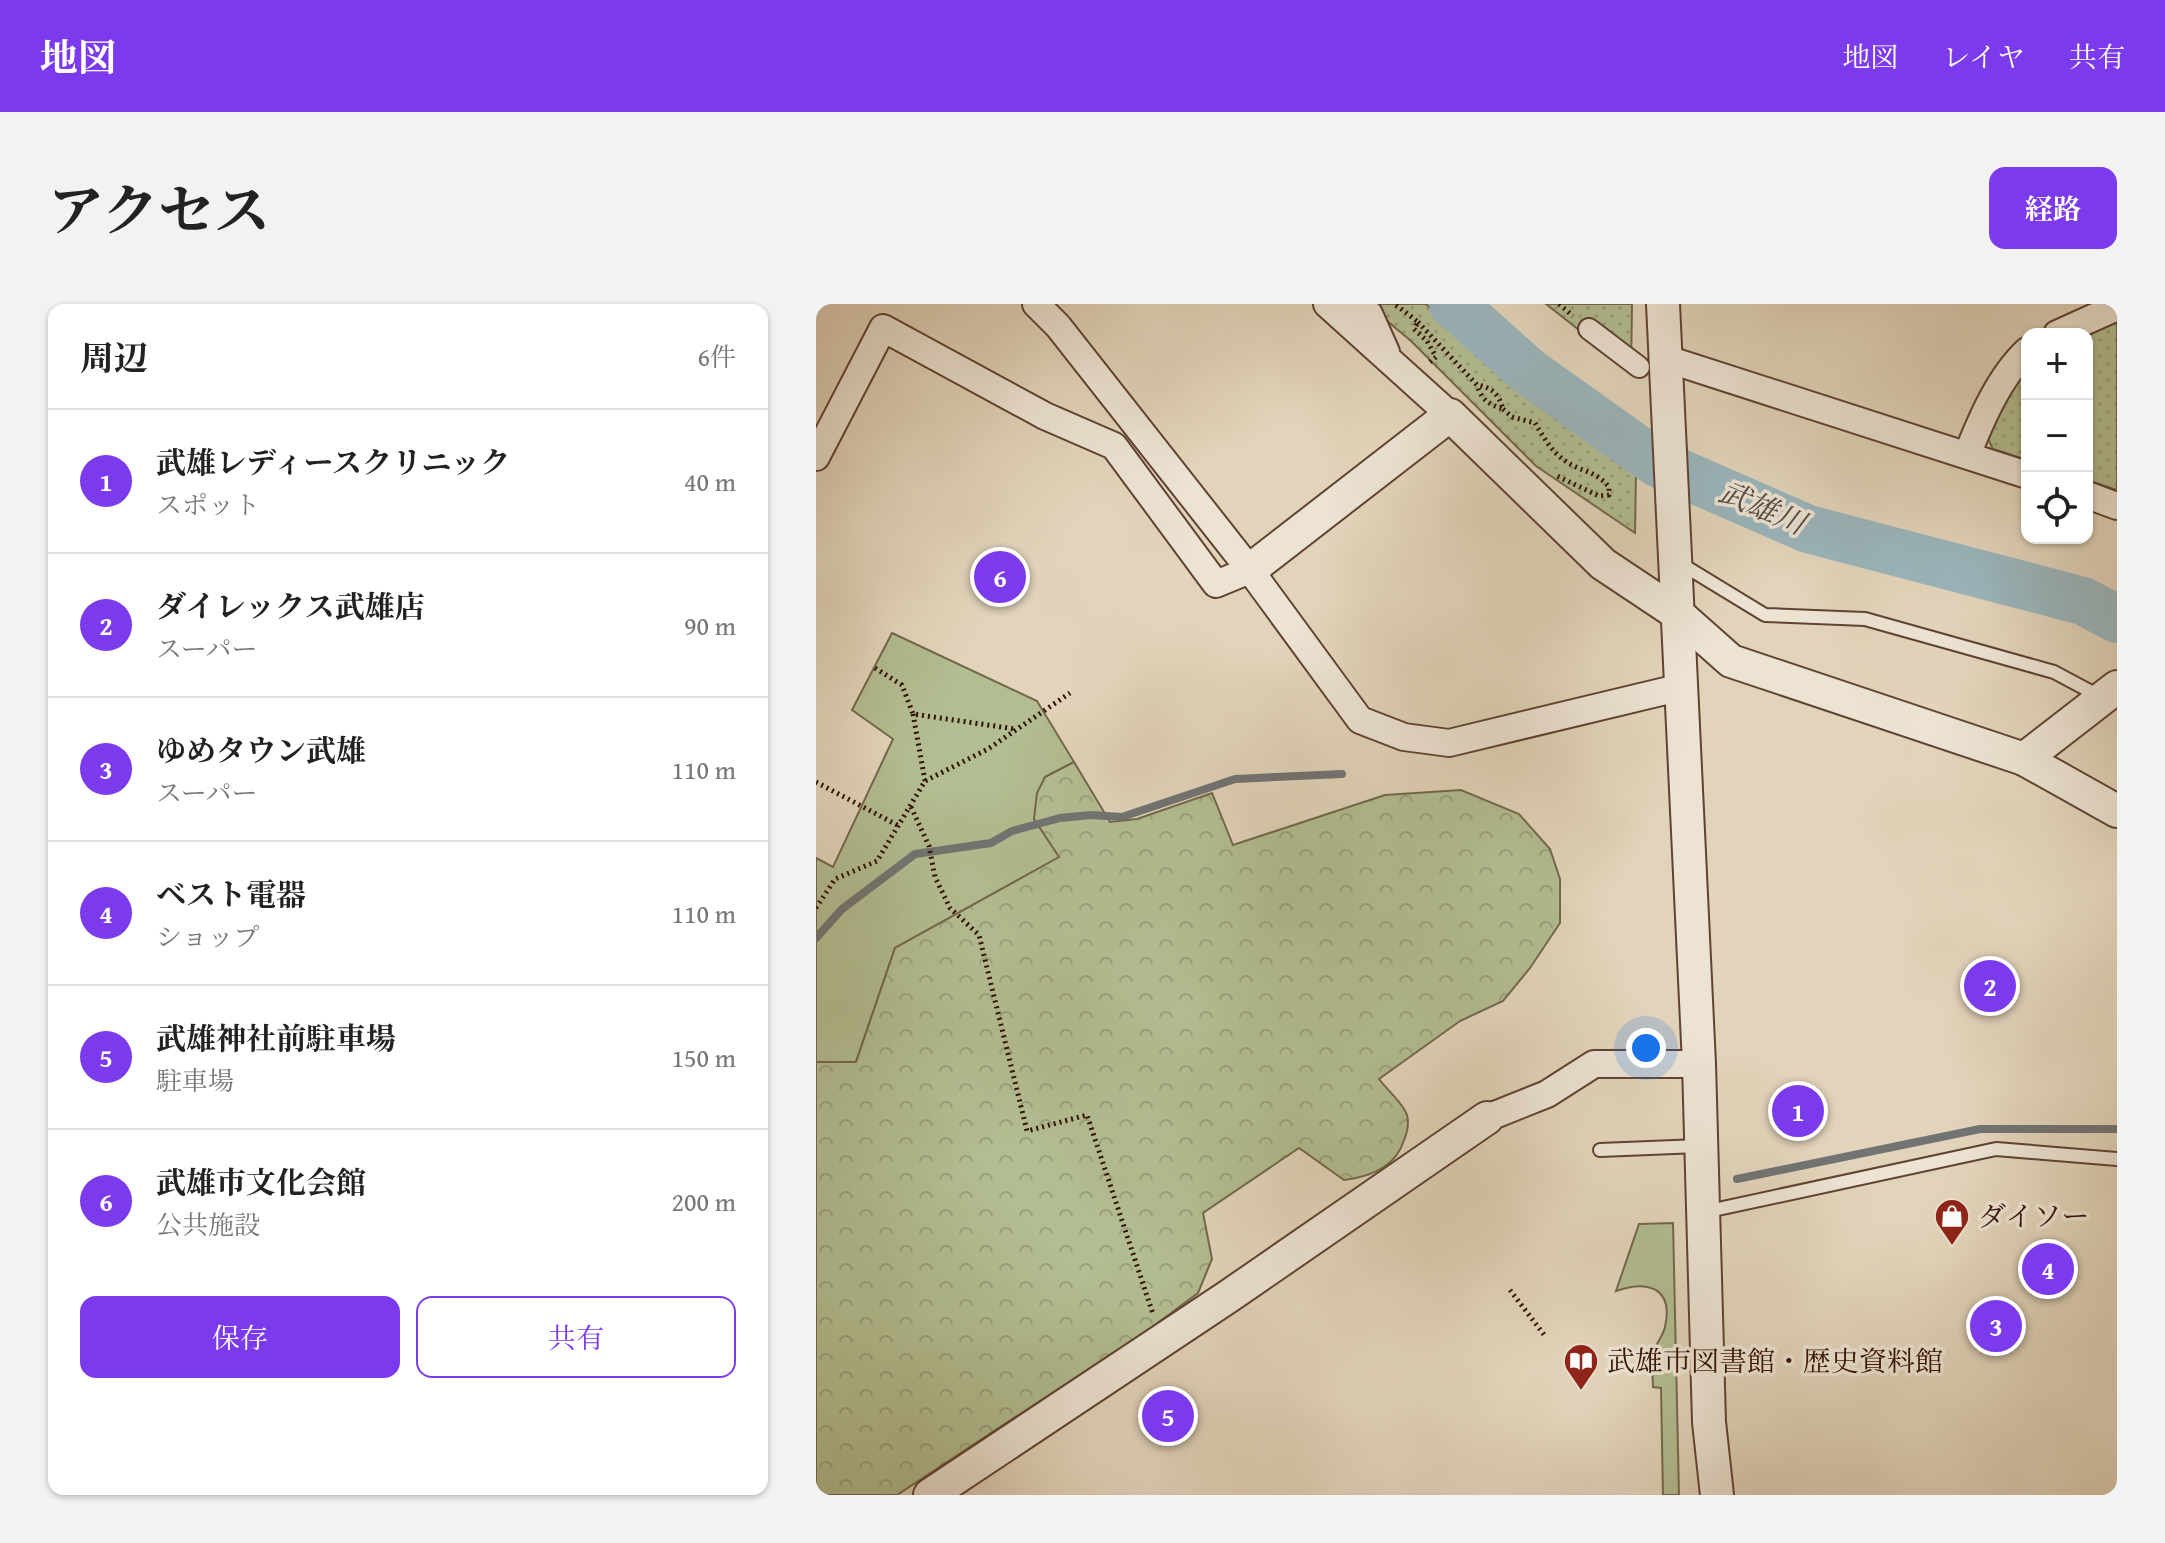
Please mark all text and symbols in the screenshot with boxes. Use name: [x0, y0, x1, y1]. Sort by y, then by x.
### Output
text: 地図: [40, 29, 116, 85]
text: 地図: [1842, 36, 1898, 77]
text: レイヤ: [1942, 36, 2025, 77]
text: 共有: [2069, 36, 2125, 77]
button: 経路: [1989, 167, 2117, 249]
text: アクセス: [48, 168, 270, 251]
map controls: [2021, 328, 2093, 544]
button: +: [2021, 328, 2093, 400]
text: 周辺: [80, 333, 148, 382]
text: 6件: [697, 337, 736, 376]
button: −: [2021, 400, 2093, 472]
text: 武雄レディースクリニック: [156, 440, 510, 484]
text: 1: [99, 462, 113, 501]
text: 40 m: [684, 462, 736, 501]
water label: 武雄川: [1712, 469, 1815, 546]
button: locate: [2021, 472, 2093, 544]
text: スポット: [156, 485, 260, 524]
pin: 6: [974, 547, 1026, 607]
text: ダイレックス武雄店: [156, 584, 425, 628]
text: 2: [99, 606, 113, 645]
text: 90 m: [684, 606, 736, 645]
text: スーパー: [156, 629, 257, 668]
text: ゆめタウン武雄: [156, 728, 366, 772]
text: 3: [99, 750, 113, 789]
text: 110 m: [671, 750, 736, 789]
text: スーパー: [156, 773, 257, 812]
text: ベスト電器: [156, 872, 306, 916]
text: 4: [99, 894, 113, 933]
text: 110 m: [671, 894, 736, 933]
text: ショップ: [156, 917, 259, 956]
pin: 2: [1964, 956, 2016, 1016]
text: 武雄神社前駐車場: [156, 1016, 396, 1060]
your location: [1626, 1028, 1666, 1068]
text: 5: [99, 1038, 113, 1077]
text: 150 m: [671, 1038, 736, 1077]
text: 駐車場: [156, 1061, 234, 1100]
pin: 1: [1772, 1081, 1824, 1141]
text: 武雄市文化会館: [156, 1160, 366, 1204]
text: 6: [99, 1182, 113, 1221]
text: 200 m: [671, 1182, 736, 1221]
place label: ダイソー: [1978, 1195, 2089, 1236]
shop icon: ダイソー: [1933, 1197, 1971, 1247]
text: 公共施設: [156, 1205, 260, 1244]
pin: 4: [2022, 1239, 2074, 1299]
button: 保存: [80, 1296, 400, 1378]
button: 共有: [416, 1296, 736, 1378]
pin: 3: [1970, 1296, 2022, 1356]
place label: 武雄市図書館・歴史資料館: [1607, 1340, 1943, 1381]
library icon: 武雄市図書館・歴史資料館: [1562, 1342, 1600, 1392]
pin: 5: [1142, 1386, 1194, 1446]

